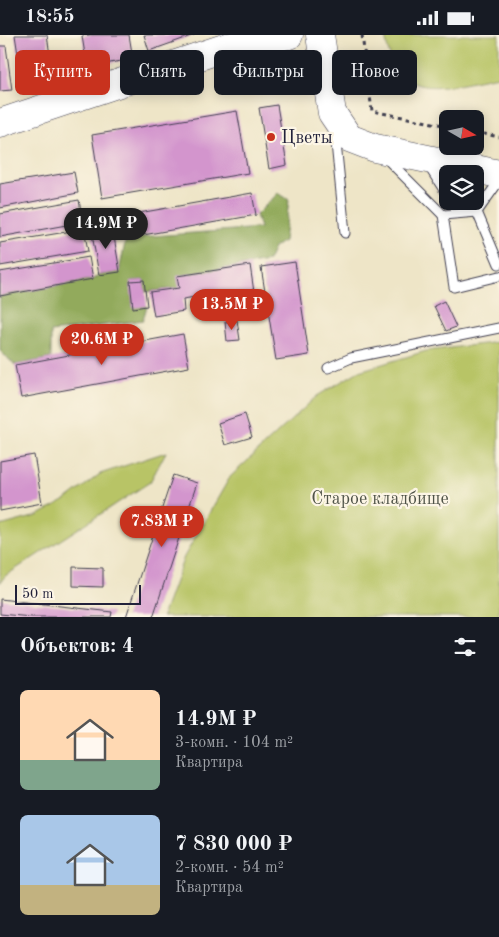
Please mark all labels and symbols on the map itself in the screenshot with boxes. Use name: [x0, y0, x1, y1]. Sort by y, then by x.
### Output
north arrow: [439, 110, 484, 155]
place label: Цветы: [281, 129, 333, 147]
marker: Цветы: [265, 131, 277, 143]
pin: 14.9M ₽: [60, 207, 152, 250]
pin: 13.5M ₽: [186, 289, 278, 331]
pin: 20.6M ₽: [56, 323, 148, 366]
park label: Старое кладбище: [311, 490, 449, 508]
pin: 7.83M ₽: [116, 505, 208, 548]
scale bar: [15, 582, 141, 605]

